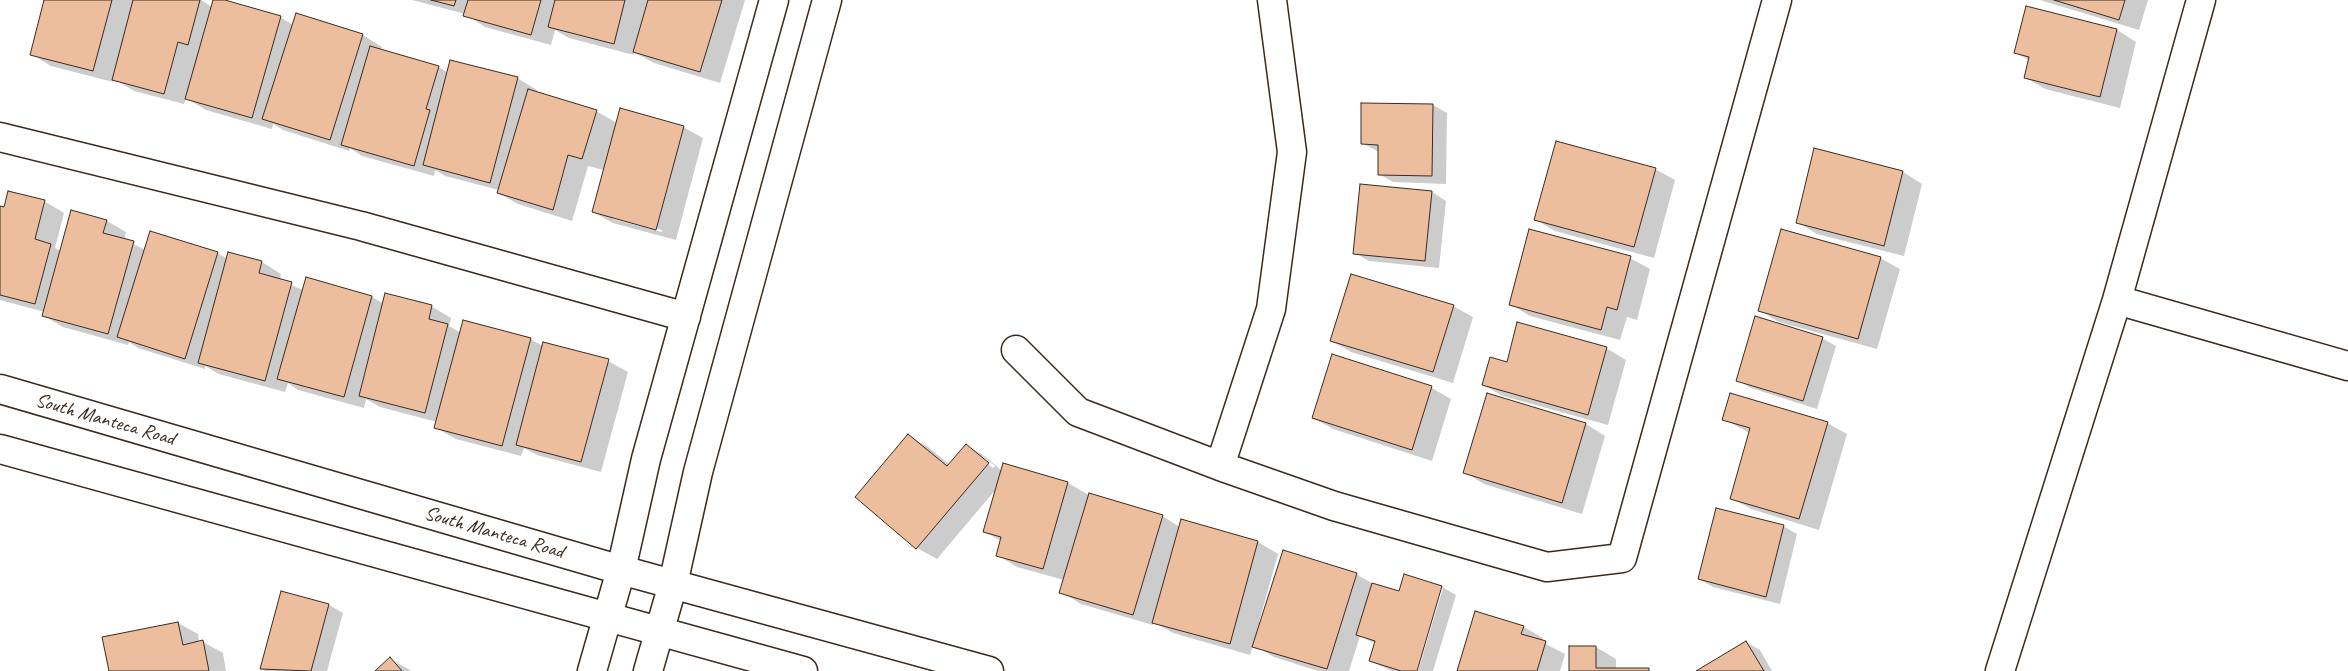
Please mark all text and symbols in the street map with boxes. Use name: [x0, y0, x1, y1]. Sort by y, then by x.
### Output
street label: South Manteca Road: [33, 389, 177, 451]
street label: South Manteca Road: [422, 502, 566, 564]

